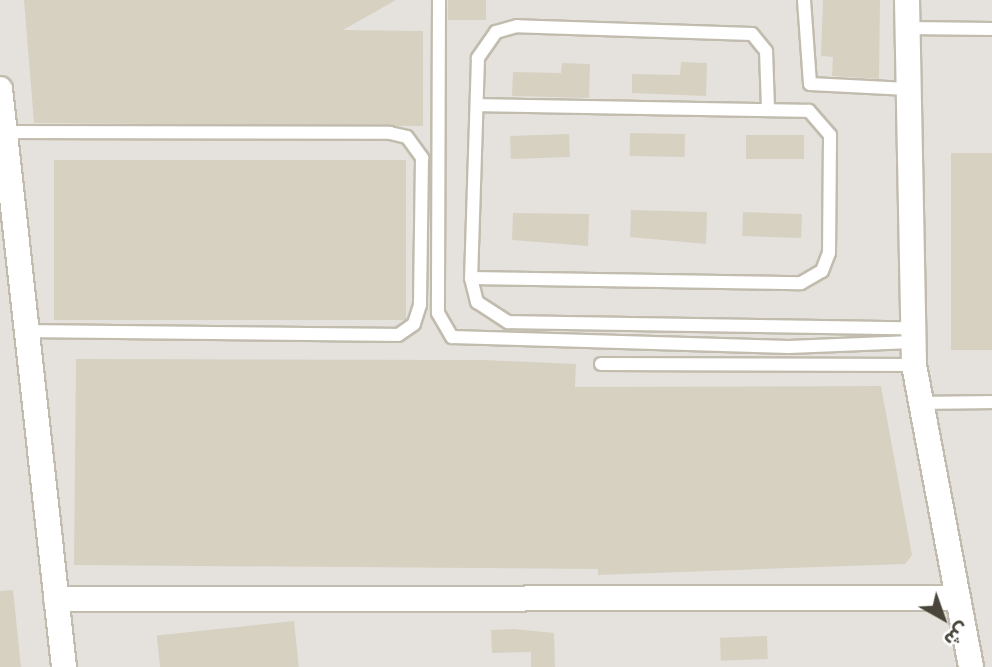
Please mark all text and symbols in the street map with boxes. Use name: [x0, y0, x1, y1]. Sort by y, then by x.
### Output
north arrow: [908, 583, 978, 653]
text: ش: [940, 618, 974, 651]

